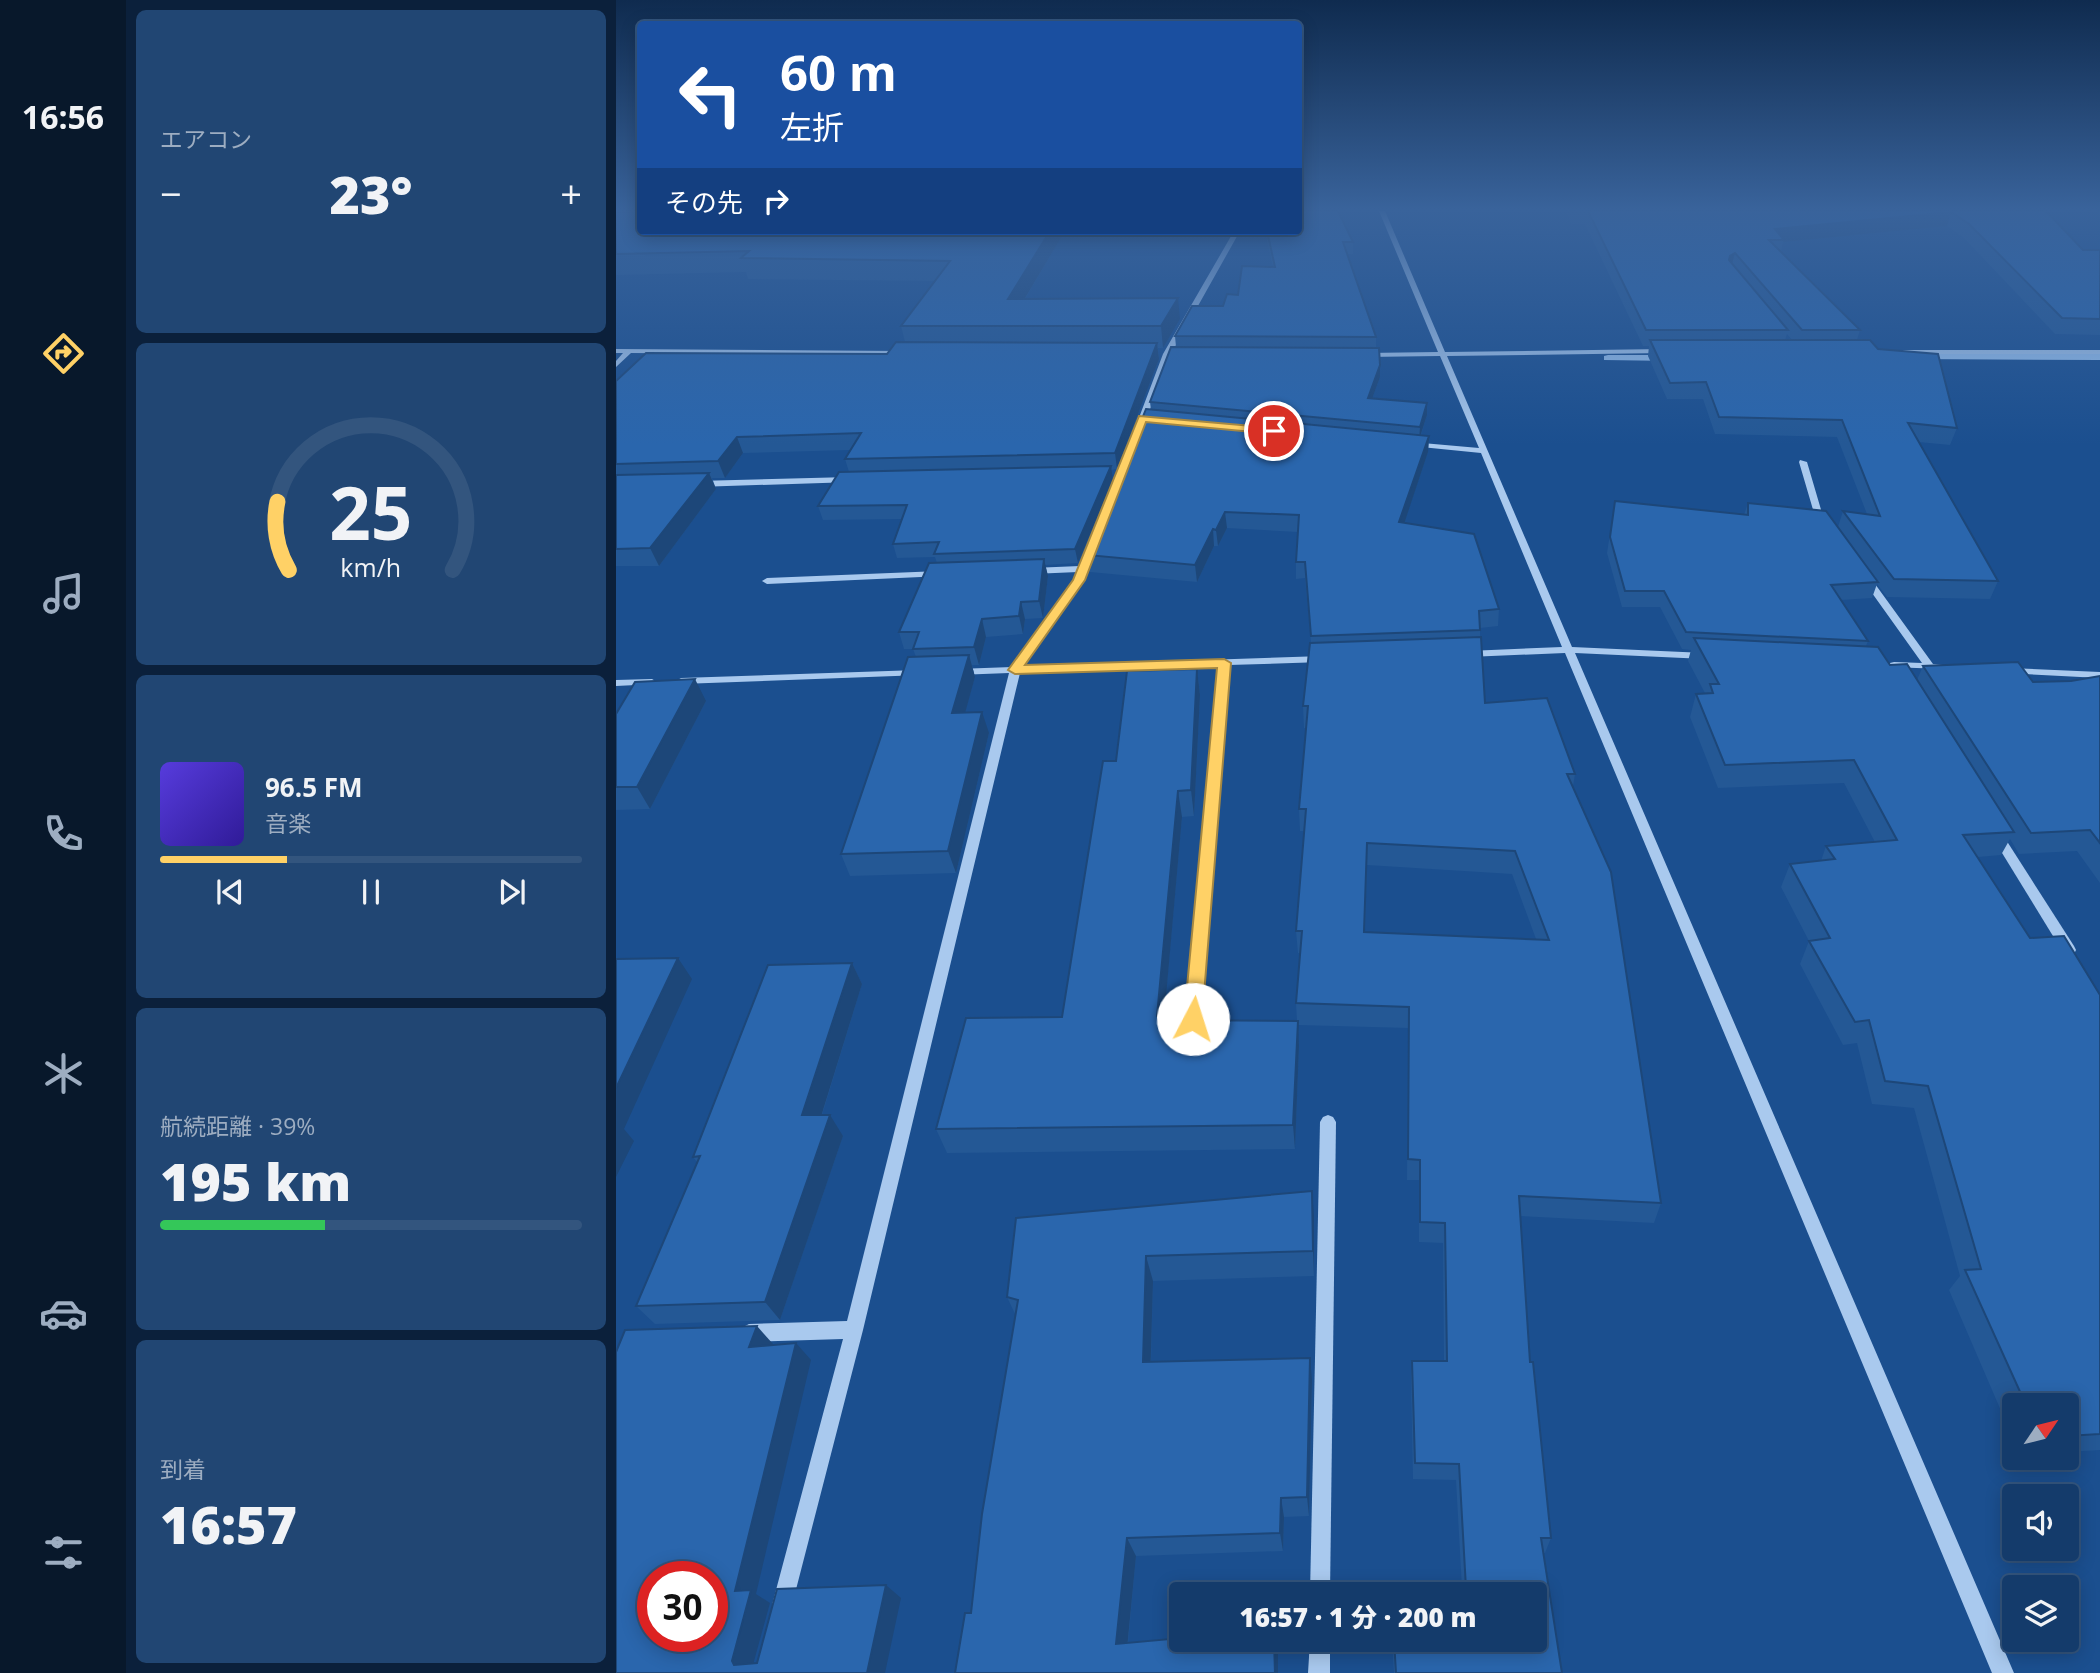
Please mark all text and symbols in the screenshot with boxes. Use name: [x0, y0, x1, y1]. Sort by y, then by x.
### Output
text: 60 m: [780, 39, 897, 105]
icon: left: [665, 49, 756, 140]
text: 16:56: [22, 95, 104, 138]
text: 左折: [780, 105, 844, 148]
text: エアコン: [160, 123, 252, 155]
text: 23°: [330, 158, 412, 229]
text: −: [160, 167, 182, 219]
text: +: [560, 167, 582, 219]
icon: right: [757, 182, 795, 220]
text: その先: [665, 184, 743, 220]
icon: directions: [39, 329, 88, 378]
pin: [1244, 401, 1304, 461]
icon: arrive: [1255, 412, 1293, 450]
text: 25: [329, 462, 413, 561]
text: km/h: [341, 550, 401, 584]
icon: music: [39, 569, 88, 618]
text: 96.5 FM: [265, 769, 363, 805]
text: 音楽: [265, 807, 311, 839]
icon: phone: [39, 809, 88, 858]
icon: previous: [211, 873, 249, 911]
icon: pause: [352, 873, 390, 911]
icon: next: [493, 873, 531, 911]
position arrow: [1156, 982, 1230, 1056]
icon: climate: [39, 1049, 88, 1098]
text: 航続距離 · 39%: [160, 1110, 315, 1142]
text: 195 km: [160, 1145, 351, 1216]
icon: car: [39, 1289, 88, 1338]
north arrow: [2002, 1393, 2079, 1470]
map controls: [2002, 1393, 2079, 1652]
text: 到着: [160, 1453, 206, 1485]
button: sound: [2002, 1484, 2079, 1561]
text: 16:57: [160, 1488, 297, 1559]
icon: filters: [39, 1528, 88, 1577]
speed limit sign: 30: [637, 1561, 728, 1652]
button: layers: [2002, 1575, 2079, 1652]
text: 16:57 · 1 分 · 200 m: [1240, 1599, 1476, 1635]

